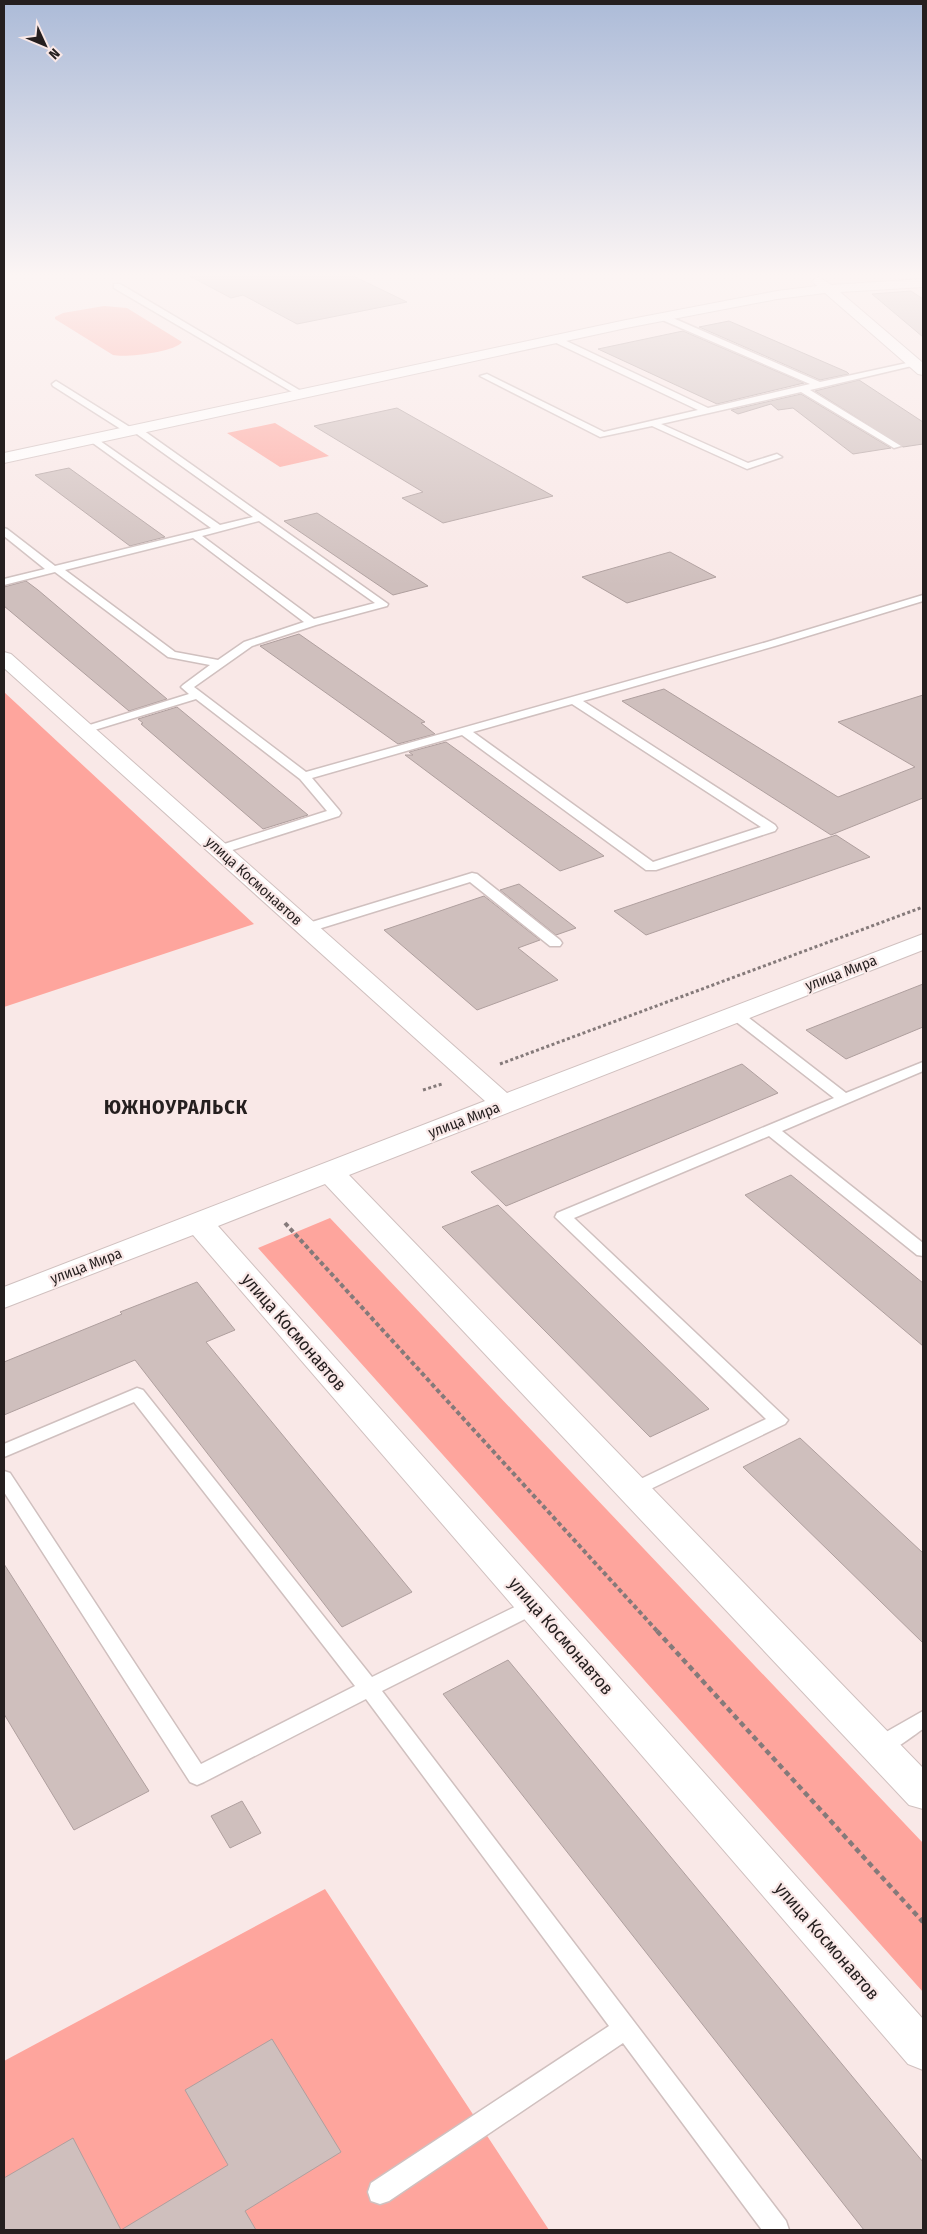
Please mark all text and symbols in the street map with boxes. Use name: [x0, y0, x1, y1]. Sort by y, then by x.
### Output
north arrow: [20, 20, 70, 70]
text: N: [45, 45, 63, 63]
street label: улица Космонавтов: [202, 833, 306, 929]
street label: улица Мира: [803, 951, 879, 995]
district label: ЮЖНОУРАЛЬСК: [104, 1095, 248, 1119]
street label: улица Мира: [426, 1098, 502, 1142]
street label: улица Мира: [48, 1244, 124, 1288]
street label: улица Космонавтов: [237, 1269, 351, 1395]
street label: улица Космонавтов: [504, 1573, 618, 1699]
street label: улица Космонавтов: [770, 1878, 884, 2004]

